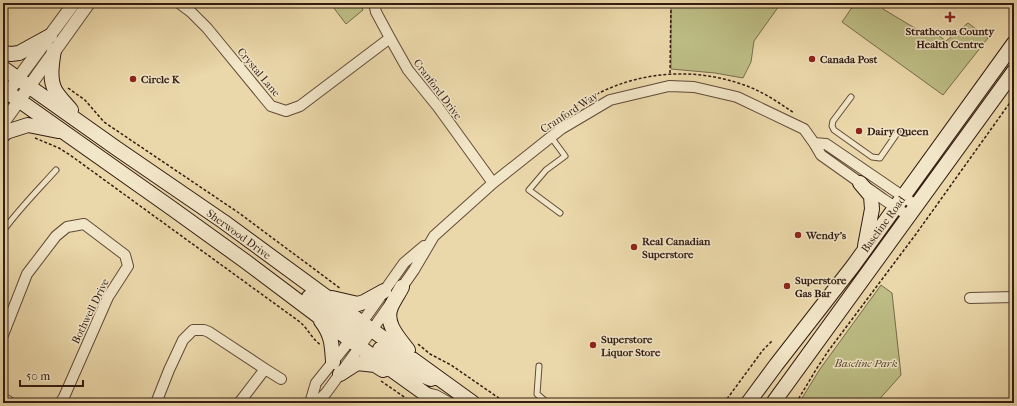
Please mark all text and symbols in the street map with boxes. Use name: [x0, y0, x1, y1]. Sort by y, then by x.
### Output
marker: Strathcona County Health Centre: [944, 11, 956, 23]
place label: Strathcona County Health Centre: [906, 25, 996, 51]
street label: Crystal Lane: [234, 45, 283, 100]
place label: Canada Post: [820, 53, 878, 66]
marker: Canada Post: [807, 54, 817, 64]
street label: Cranford Drive: [411, 57, 465, 122]
place label: Circle K: [141, 73, 181, 86]
marker: Circle K: [128, 74, 138, 84]
street label: Cranford Way: [538, 88, 602, 136]
place label: Dairy Queen: [866, 125, 929, 138]
marker: Dairy Queen: [854, 126, 864, 136]
street label: Baseline Road: [859, 193, 909, 255]
street label: Sherwood Drive: [204, 207, 274, 262]
place label: Wendy's: [805, 229, 846, 242]
marker: Wendy's: [793, 230, 803, 240]
place label: Real Canadian Superstore: [642, 235, 711, 261]
marker: Real Canadian Superstore: [629, 242, 639, 252]
place label: Superstore Gas Bar: [795, 274, 847, 300]
street label: Bothwell Drive: [69, 276, 112, 346]
marker: Superstore Gas Bar: [782, 281, 792, 291]
place label: Superstore Liquor Store: [601, 333, 661, 359]
marker: Superstore Liquor Store: [588, 340, 598, 350]
park label: Baseline Park: [833, 357, 898, 370]
scale bar: [20, 362, 83, 388]
text: 50 m: [26, 369, 50, 383]

